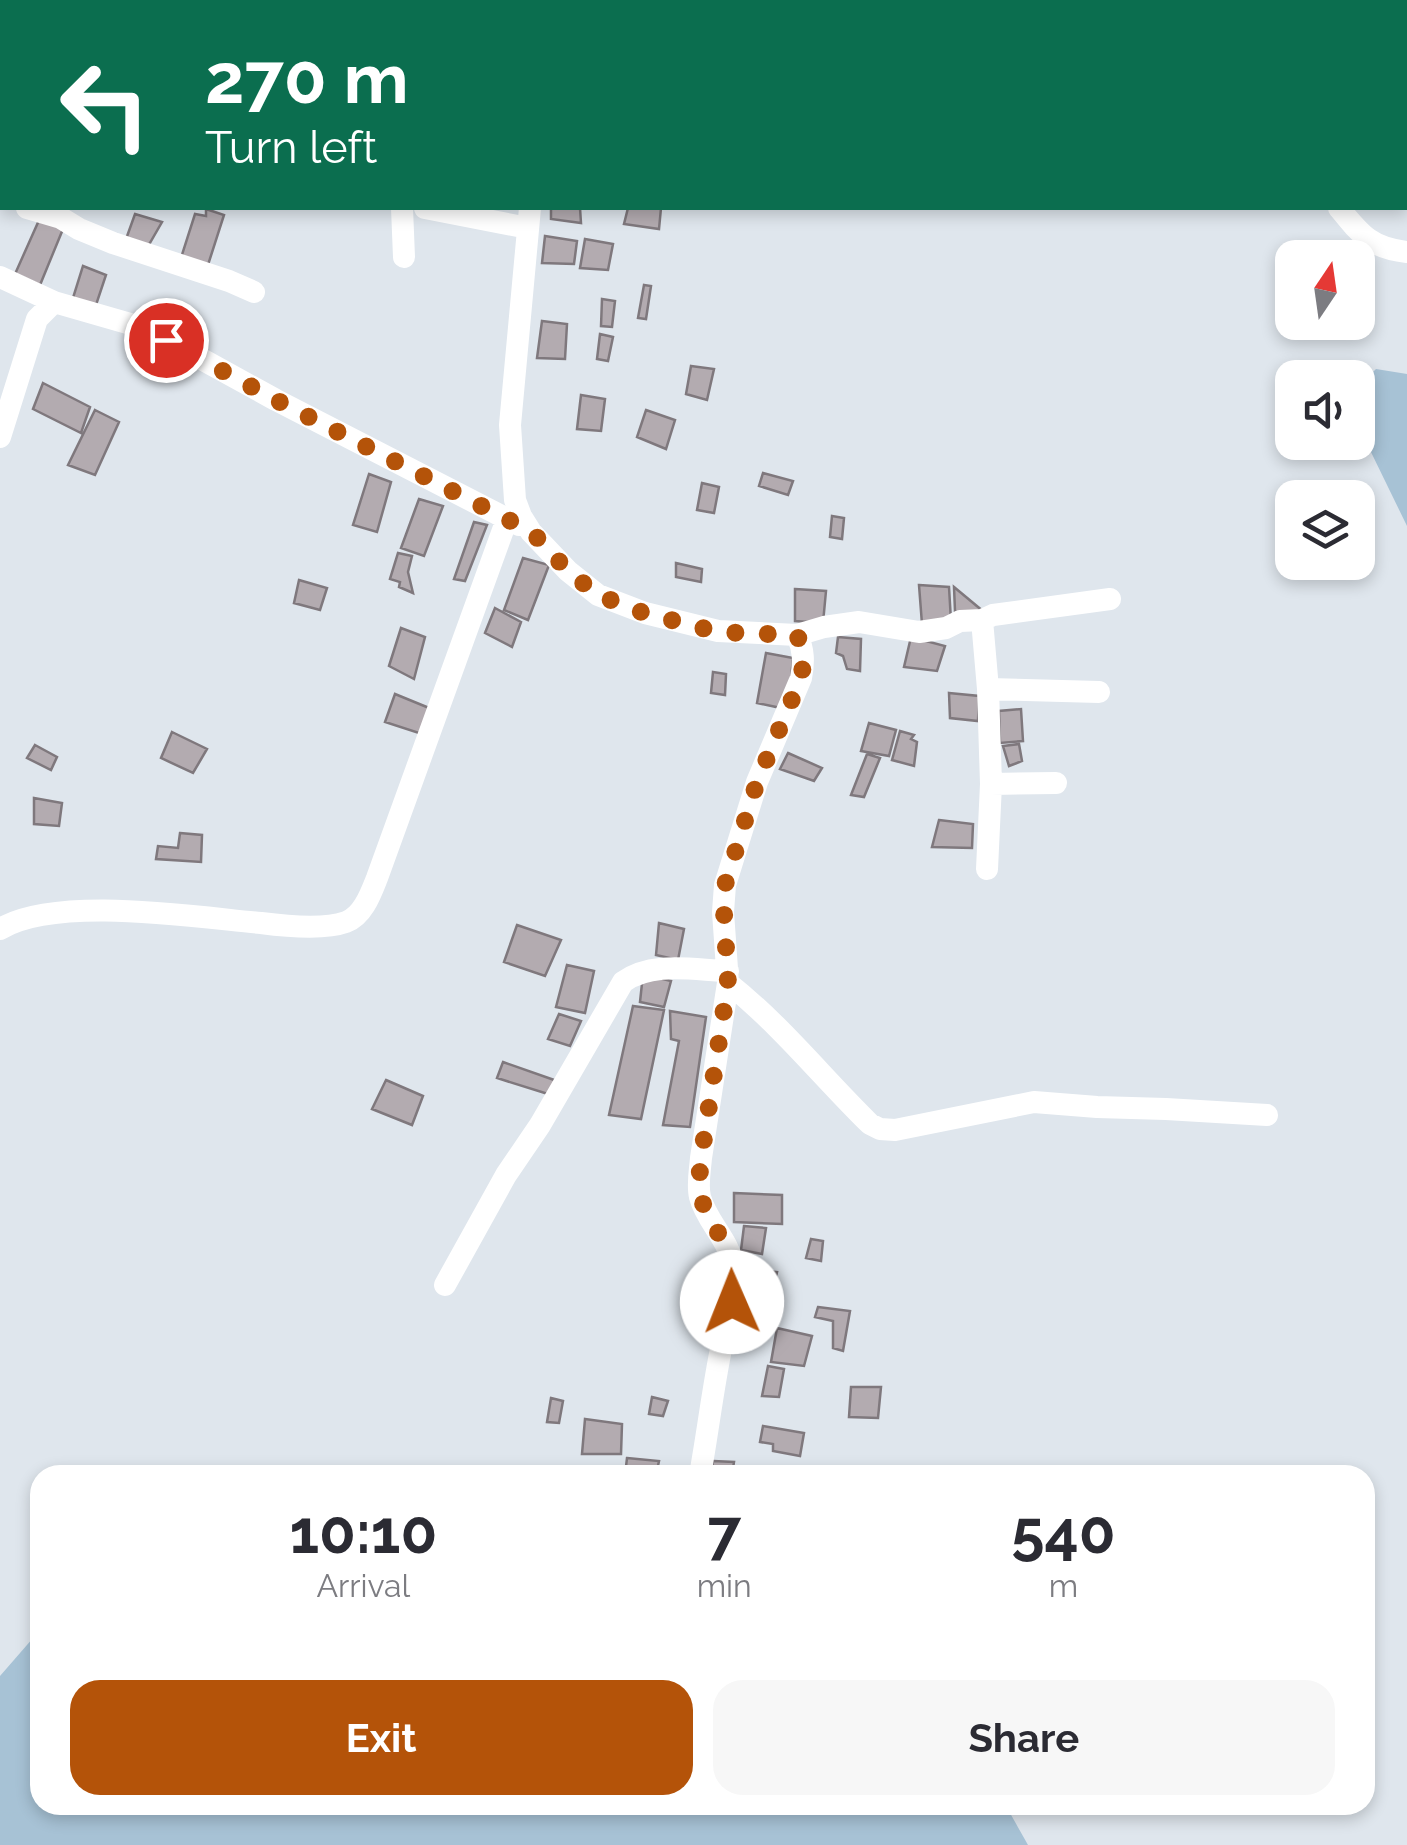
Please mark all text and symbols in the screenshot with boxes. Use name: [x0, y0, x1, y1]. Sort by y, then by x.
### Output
text: 270 m: [205, 37, 409, 119]
icon: left: [40, 40, 170, 170]
text: Turn left: [205, 121, 377, 174]
north arrow: [1275, 240, 1375, 340]
map controls: [1275, 240, 1375, 580]
pin: [124, 298, 209, 383]
icon: arrive: [139, 313, 194, 368]
button: sound: [1275, 360, 1375, 460]
button: layers: [1275, 480, 1375, 580]
position arrow: [680, 1250, 784, 1354]
text: 10:10: [289, 1497, 437, 1567]
text: 7: [707, 1497, 741, 1567]
text: 540: [1011, 1497, 1116, 1567]
text: Arrival: [316, 1567, 410, 1604]
text: min: [697, 1567, 752, 1604]
text: m: [1049, 1567, 1078, 1604]
button: Exit: [70, 1680, 693, 1795]
button: Share: [713, 1680, 1335, 1795]

